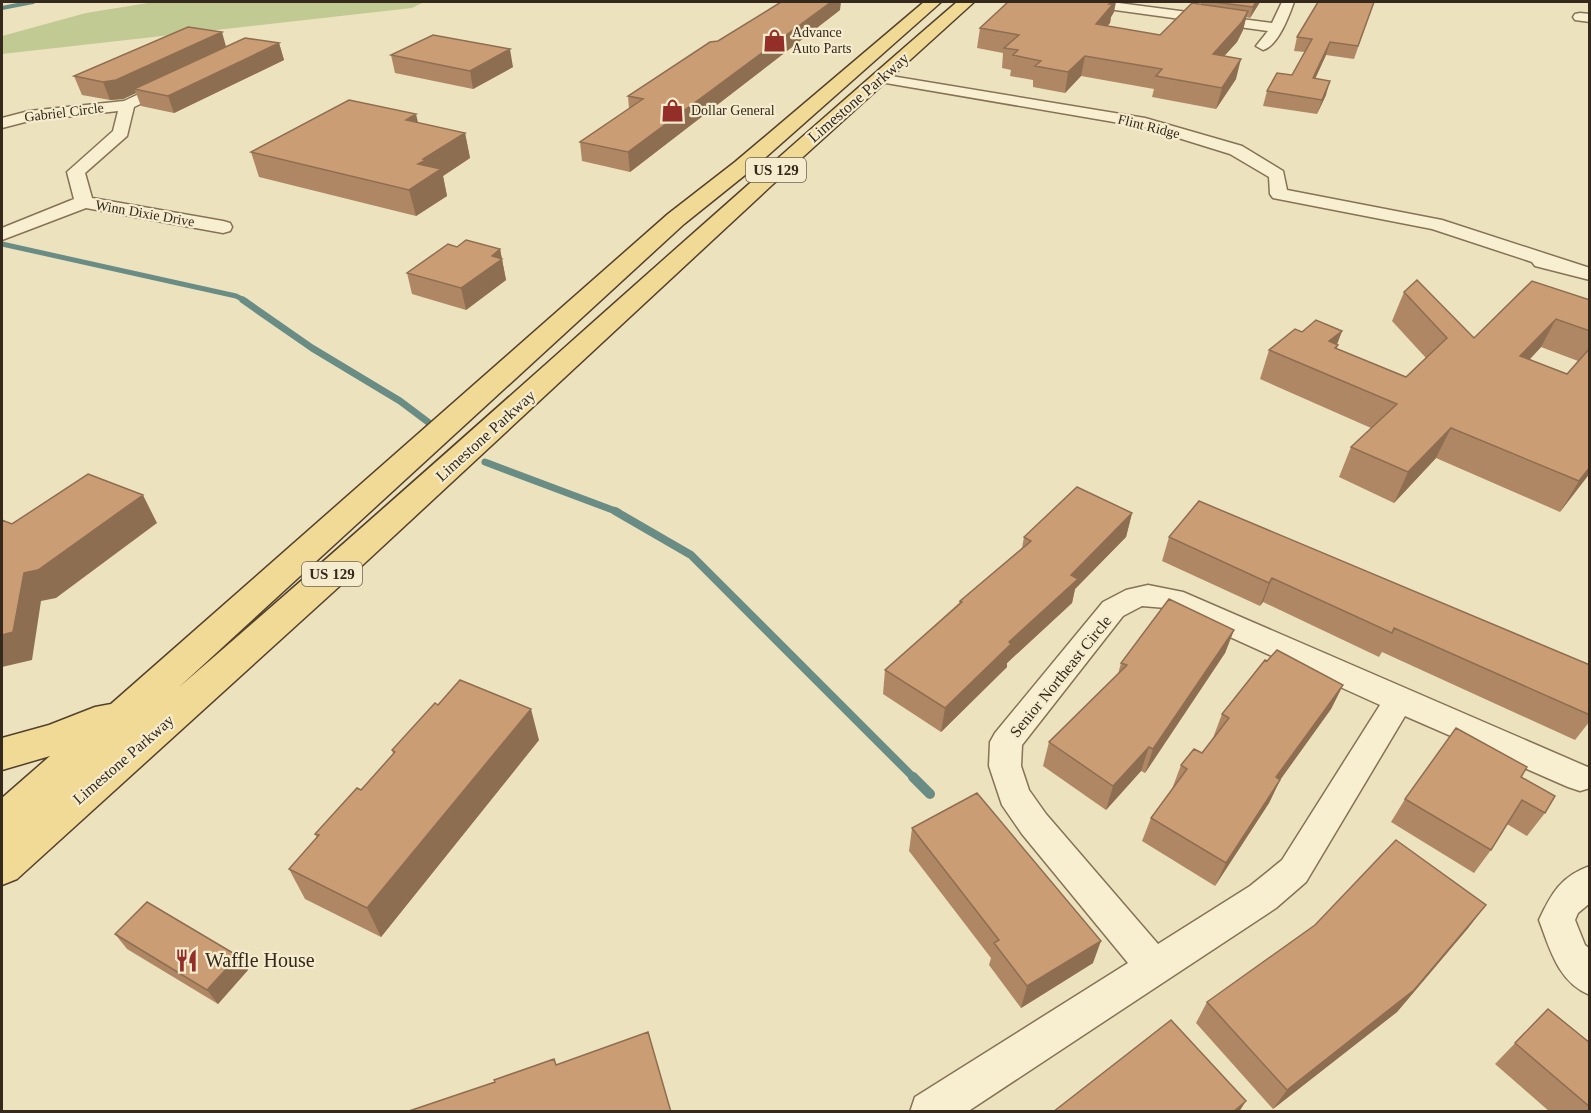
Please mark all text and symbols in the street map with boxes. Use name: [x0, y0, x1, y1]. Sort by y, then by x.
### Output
place label: Advance Auto Parts: [792, 25, 852, 56]
shop icon: Advance Auto Parts: [761, 27, 787, 53]
street label: Limestone Parkway: [805, 49, 913, 146]
shop icon: Dollar General: [660, 97, 686, 123]
street label: Gabriel Circle: [24, 100, 105, 125]
place label: Dollar General: [691, 103, 775, 118]
street label: Flint Ridge: [1116, 112, 1181, 141]
road number: US 129: [746, 158, 806, 182]
street label: Winn Dixie Drive: [94, 197, 196, 230]
street label: Limestone Parkway: [432, 386, 539, 485]
road number: US 129: [302, 562, 362, 586]
street label: Senior Northeast Circle: [1006, 612, 1115, 740]
street label: Limestone Parkway: [70, 711, 178, 808]
restaurant icon: Waffle House: [174, 947, 200, 973]
place label: Waffle House: [205, 949, 315, 971]

